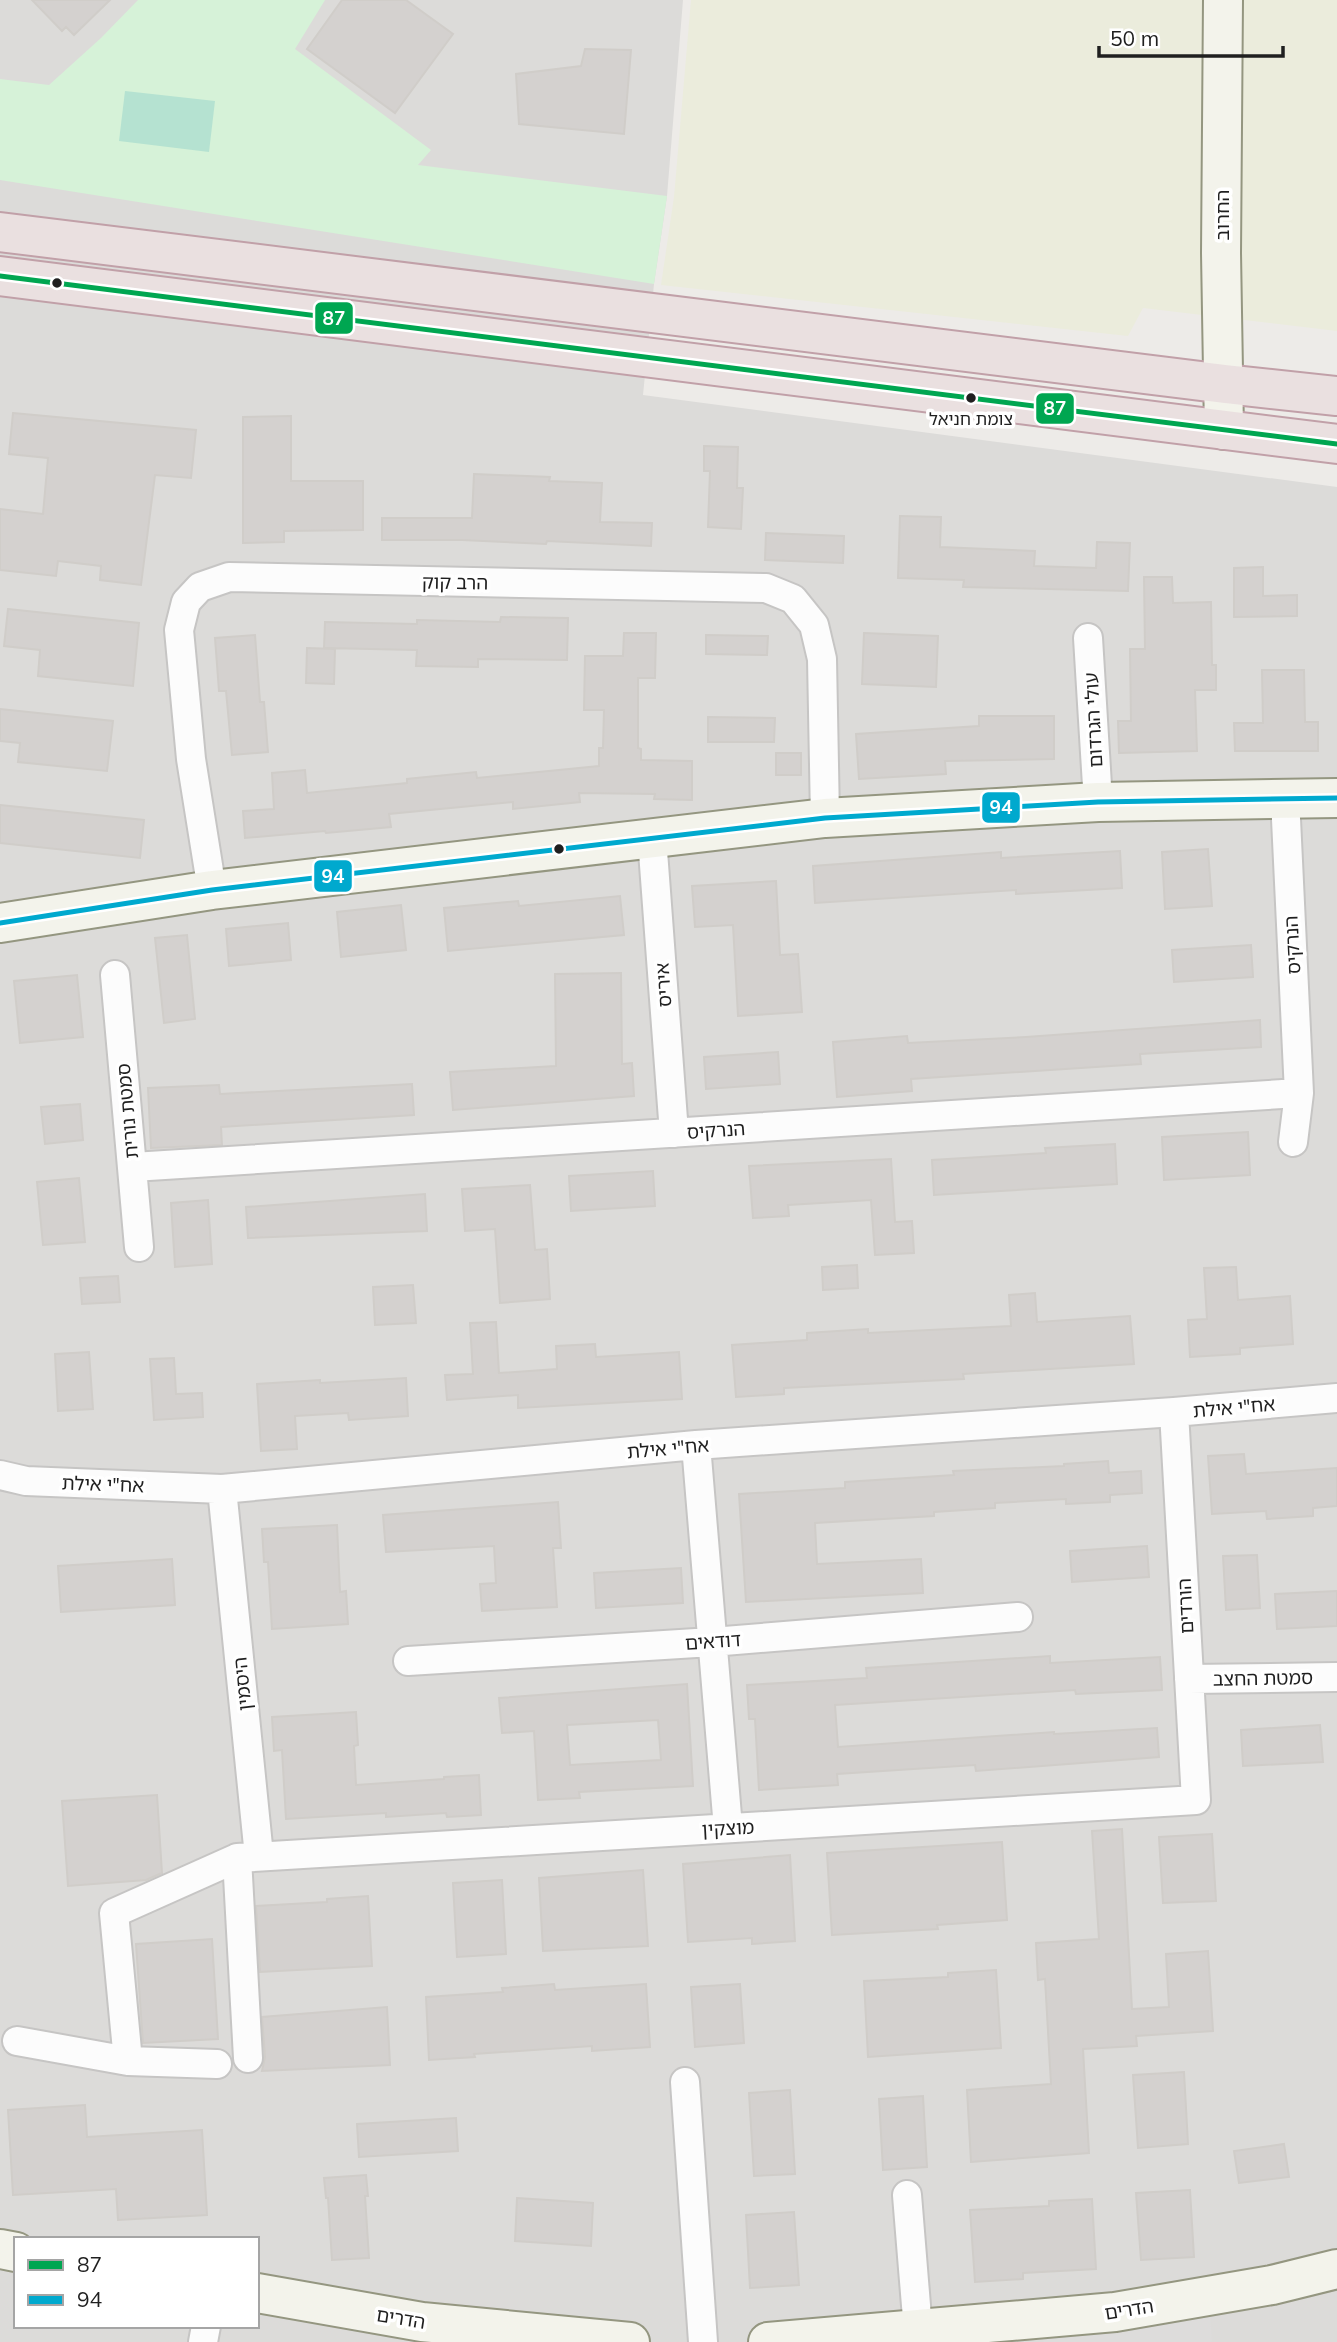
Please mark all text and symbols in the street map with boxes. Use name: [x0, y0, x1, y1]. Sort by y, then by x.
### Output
scale bar: [1099, 14, 1283, 58]
text: 50 m: [1110, 25, 1159, 51]
street label: החרוב: [1210, 190, 1234, 240]
unlabelled marker: [50, 276, 64, 290]
line badge: 87: [314, 301, 354, 335]
text: 87: [323, 306, 345, 330]
marker: צומת חניאל: [964, 391, 978, 405]
line badge: 87: [1035, 392, 1075, 425]
text: 87: [1044, 396, 1066, 420]
place label: צומת חניאל: [929, 408, 1013, 429]
street label: הרב קוק: [422, 569, 488, 595]
street label: עולי הגרדום: [1079, 672, 1107, 768]
line badge: 94: [981, 791, 1021, 824]
text: 94: [990, 795, 1013, 819]
unlabelled marker: [552, 842, 566, 856]
line badge: 94: [313, 859, 353, 893]
text: 94: [322, 864, 345, 888]
street label: הנרקיס: [1278, 915, 1306, 975]
street label: איריס: [649, 962, 677, 1008]
street label: סמטת נורית: [111, 1062, 143, 1160]
street label: הנרקיס: [686, 1116, 746, 1144]
street label: אח"י אילת: [1192, 1391, 1276, 1423]
street label: אח"י אילת: [626, 1432, 710, 1464]
street label: אח"י אילת: [61, 1471, 145, 1497]
street label: הורדים: [1172, 1578, 1198, 1634]
street label: דודאים: [684, 1627, 742, 1655]
street label: היסמין: [227, 1656, 257, 1712]
street label: סמטת החצב: [1213, 1665, 1313, 1691]
street label: מוצקין: [701, 1815, 755, 1841]
legend: [14, 2237, 259, 2328]
text: 87: [77, 2251, 102, 2277]
text: 94: [77, 2286, 103, 2312]
street label: הדרים: [1103, 2293, 1155, 2325]
street label: הדרים: [375, 2302, 427, 2334]

